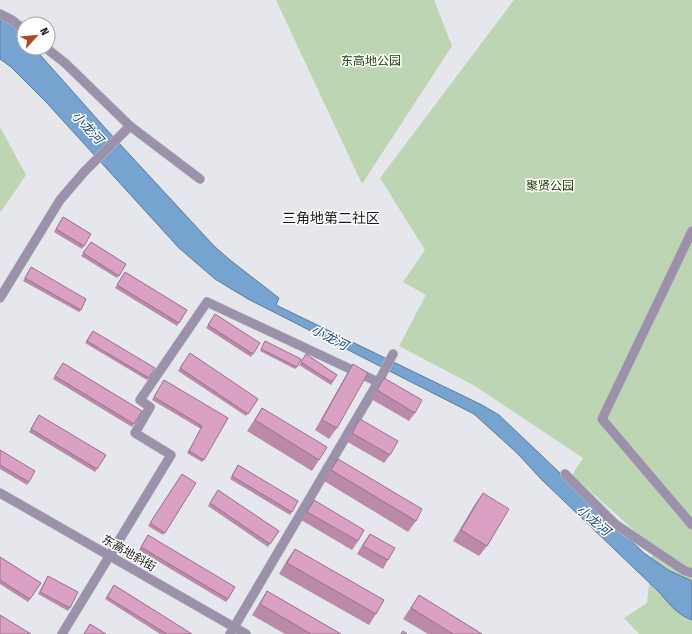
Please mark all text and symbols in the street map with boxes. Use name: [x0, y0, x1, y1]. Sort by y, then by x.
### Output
north arrow: [16, 16, 56, 56]
text: N: [37, 26, 52, 38]
park label: 东高地公园: [341, 54, 401, 68]
water label: 小龙河: [69, 108, 108, 149]
park label: 聚贤公园: [526, 179, 574, 193]
district label: 三角地第二社区: [282, 210, 380, 227]
water label: 小龙河: [309, 322, 353, 354]
water label: 小龙河: [574, 502, 616, 541]
street label: 东高地斜街: [100, 532, 158, 574]

